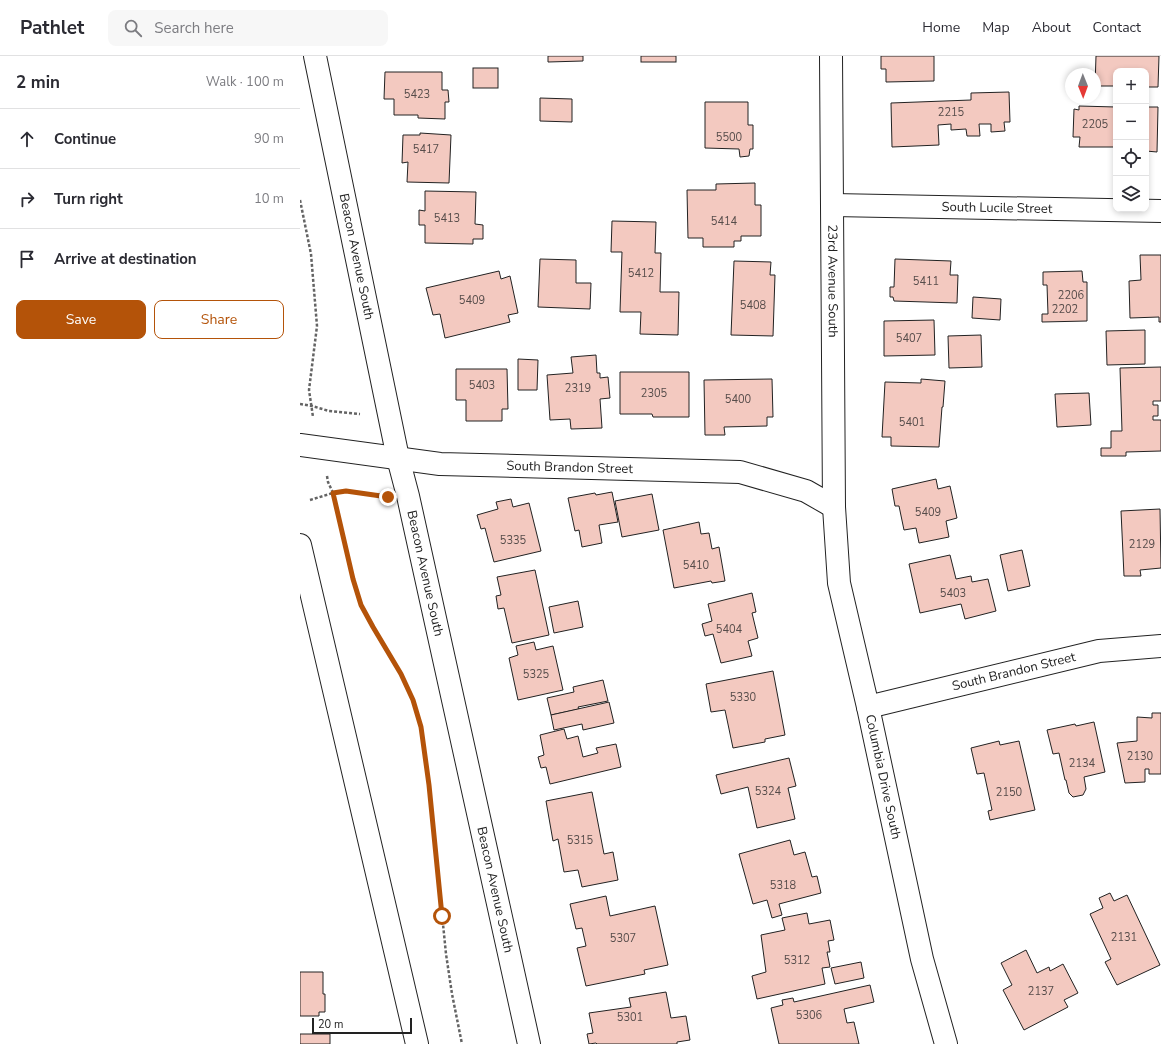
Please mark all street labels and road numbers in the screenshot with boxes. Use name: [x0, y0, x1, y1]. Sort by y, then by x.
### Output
street label: Beacon Avenue South: [335, 192, 378, 322]
street label: South Lucile Street: [941, 198, 1053, 218]
street label: 23rd Avenue South: [823, 224, 842, 338]
street label: South Brandon Street: [506, 457, 634, 478]
street label: Beacon Avenue South: [402, 509, 448, 638]
street label: South Brandon Street: [950, 648, 1078, 695]
street label: Columbia Drive South: [861, 713, 905, 841]
street label: Beacon Avenue South: [472, 825, 518, 954]

